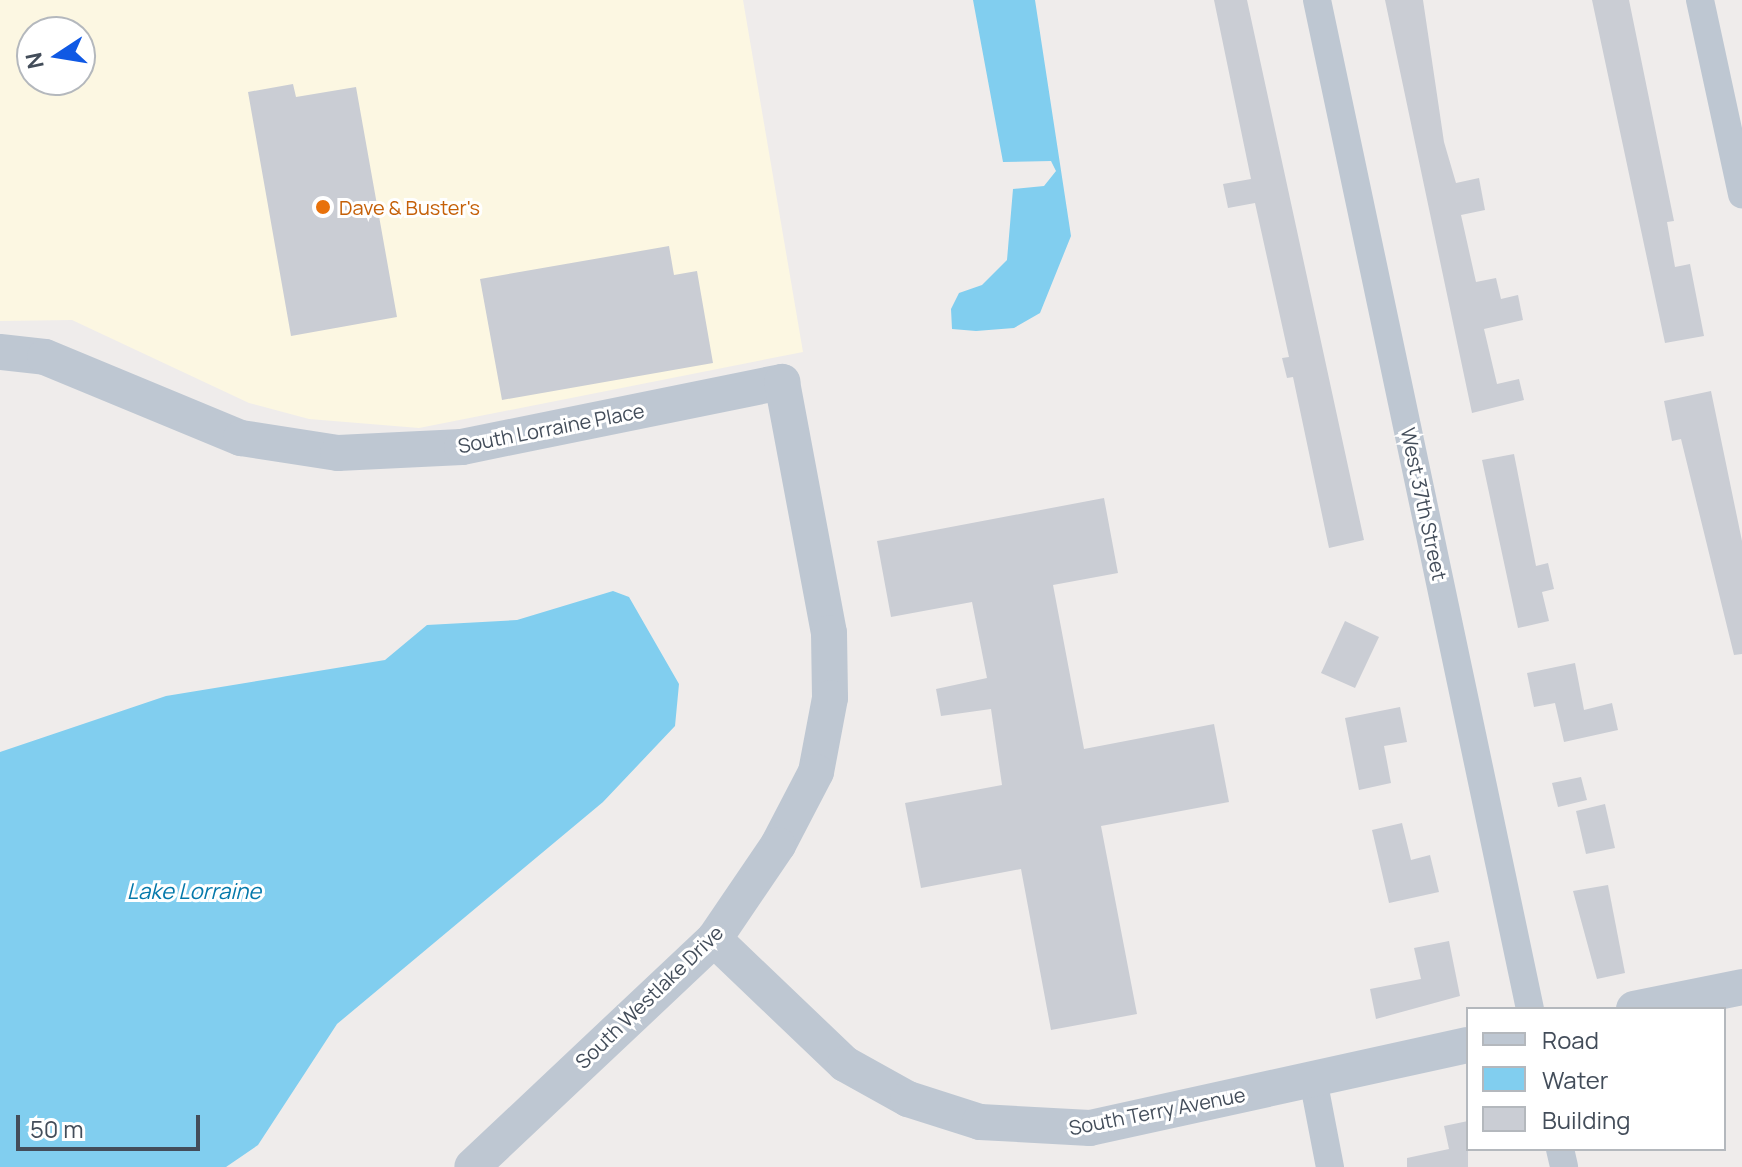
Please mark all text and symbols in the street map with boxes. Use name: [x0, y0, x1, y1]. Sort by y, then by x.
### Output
north arrow: [16, 16, 96, 96]
text: N: [18, 50, 51, 71]
place label: Dave & Buster's: [339, 195, 480, 219]
marker: Dave & Buster's: [314, 198, 332, 216]
street label: South Lorraine Place: [456, 398, 646, 458]
street label: West 37th Street: [1396, 425, 1452, 583]
water label: Lake Lorraine: [127, 879, 261, 905]
street label: South Westlake Drive: [570, 920, 728, 1074]
legend: [1466, 1007, 1726, 1151]
text: Road: [1542, 1023, 1599, 1056]
text: Water: [1542, 1063, 1609, 1096]
street label: South Terry Avenue: [1067, 1082, 1247, 1140]
scale bar: [20, 1099, 204, 1149]
text: Building: [1542, 1103, 1630, 1136]
text: 50 m: [30, 1112, 84, 1145]

